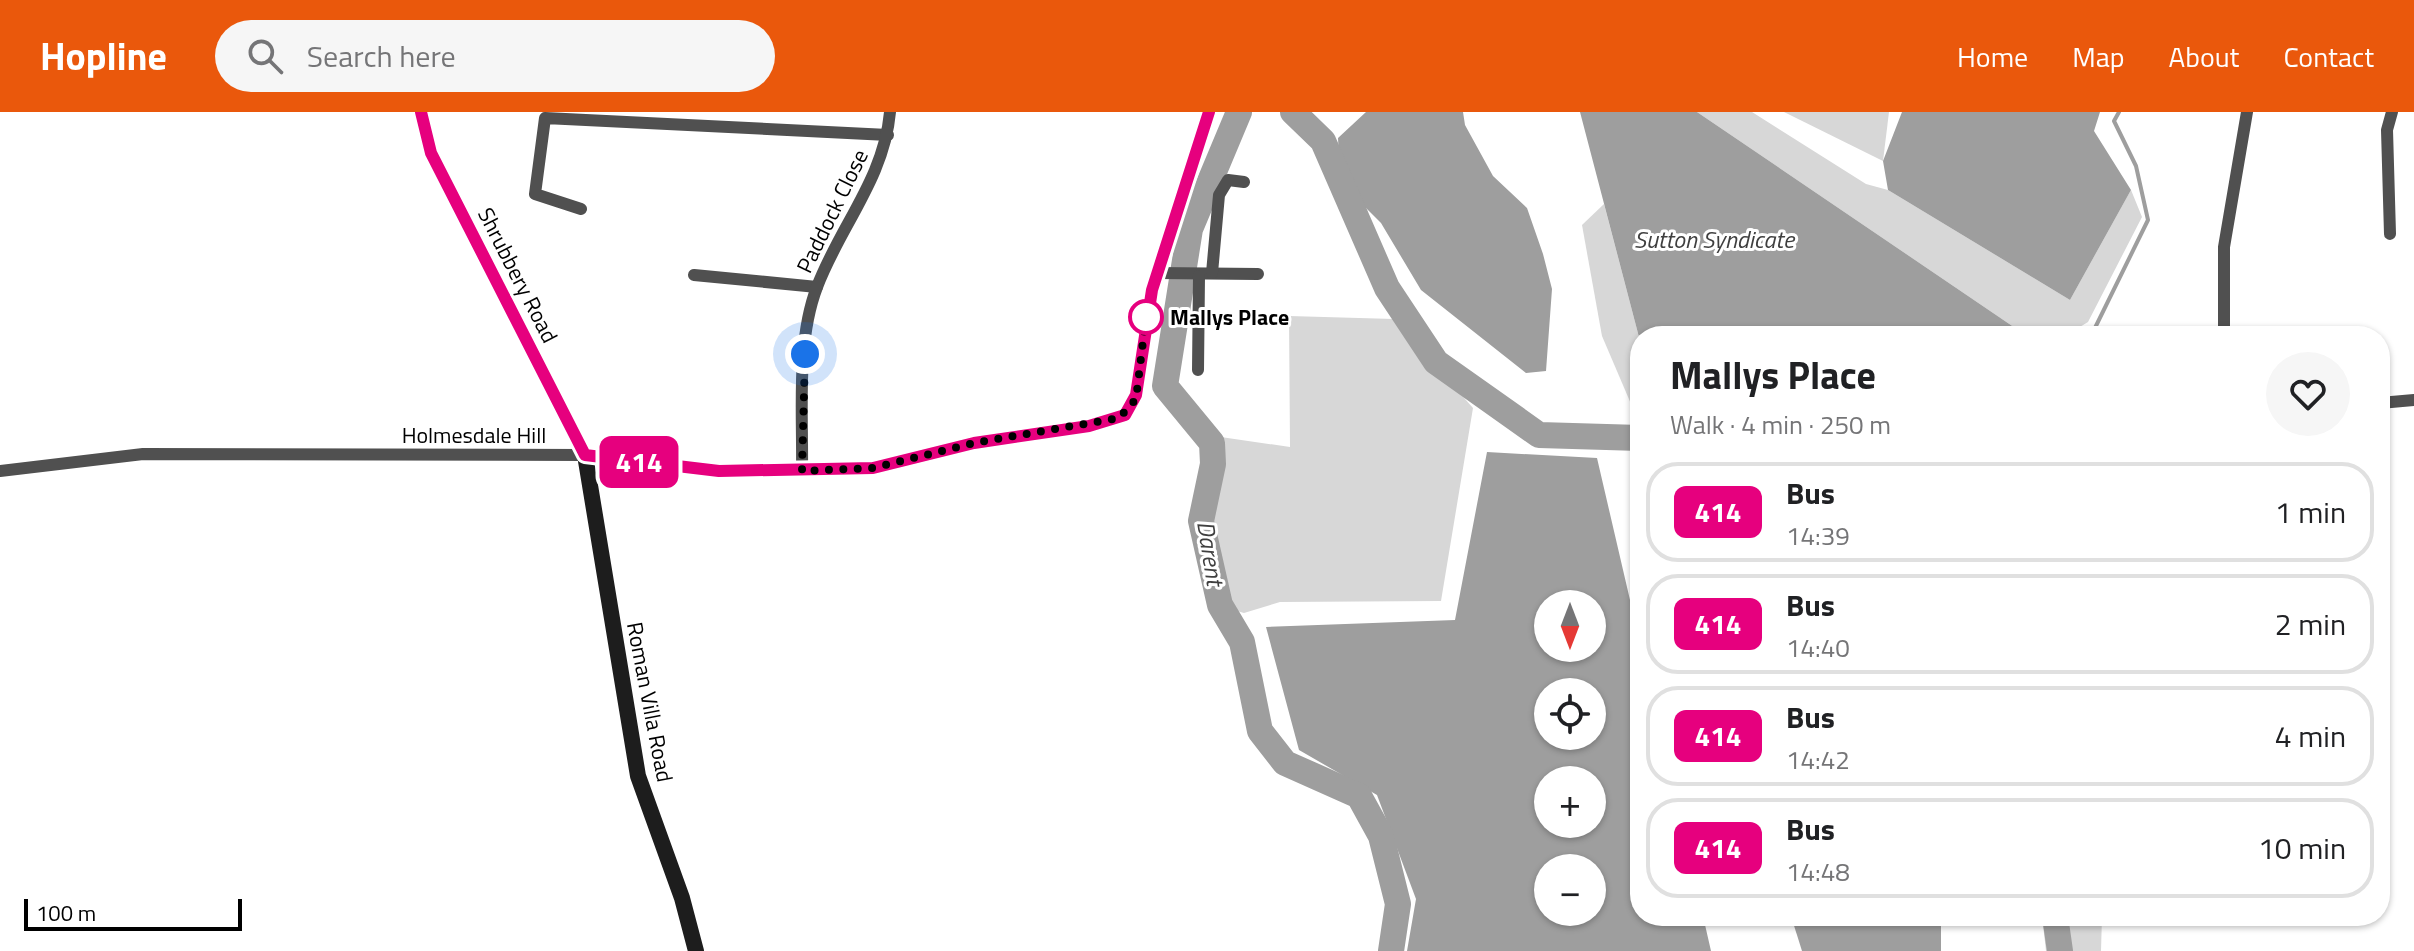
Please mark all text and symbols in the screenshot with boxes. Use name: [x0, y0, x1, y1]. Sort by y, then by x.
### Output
search box: [215, 20, 775, 92]
text: Hopline: [40, 27, 167, 85]
text: Search here: [307, 33, 456, 79]
icon: search: [243, 34, 287, 78]
text: Home: [1957, 35, 2028, 78]
text: Map: [2072, 35, 2125, 78]
text: About: [2169, 35, 2239, 78]
text: Contact: [2283, 35, 2374, 78]
street label: Paddock Close: [787, 143, 877, 279]
street label: Shrubbery Road: [469, 201, 567, 349]
water label: Sutton Syndicate: [1634, 221, 1796, 257]
marker: Mallys Place: [1129, 300, 1163, 334]
place label: Mallys Place: [1170, 300, 1289, 334]
your location: [785, 334, 825, 374]
text: Mallys Place: [1670, 346, 1876, 404]
button: heart: [2266, 352, 2350, 436]
text: Walk · 4 min · 250 m: [1670, 405, 1891, 444]
street label: Holmesdale Hill: [402, 418, 546, 452]
line badge: 414: [593, 436, 685, 488]
text: 414: [615, 440, 663, 483]
text: Bus: [1786, 470, 1835, 516]
text: 1 min: [2275, 489, 2346, 535]
text: 414: [1694, 490, 1742, 533]
text: 14:39: [1786, 516, 1850, 555]
water label: Darent: [1188, 518, 1234, 591]
text: Bus: [1786, 582, 1835, 628]
north arrow: [1534, 590, 1606, 662]
map controls: [1534, 590, 1606, 926]
text: 2 min: [2275, 601, 2346, 647]
text: 414: [1694, 602, 1742, 645]
street label: Roman Villa Road: [618, 619, 682, 785]
text: 14:40: [1786, 628, 1850, 667]
button: locate: [1534, 678, 1606, 750]
text: Bus: [1786, 694, 1835, 740]
text: 4 min: [2275, 713, 2346, 759]
text: 414: [1694, 714, 1742, 757]
text: 14:42: [1786, 740, 1850, 779]
button: +: [1534, 766, 1606, 838]
text: Bus: [1786, 806, 1835, 852]
text: 10 min: [2258, 825, 2346, 871]
text: 414: [1694, 826, 1742, 869]
text: 14:48: [1786, 852, 1850, 891]
button: −: [1534, 854, 1606, 926]
scale bar: [24, 895, 242, 931]
text: 100 m: [36, 896, 96, 930]

